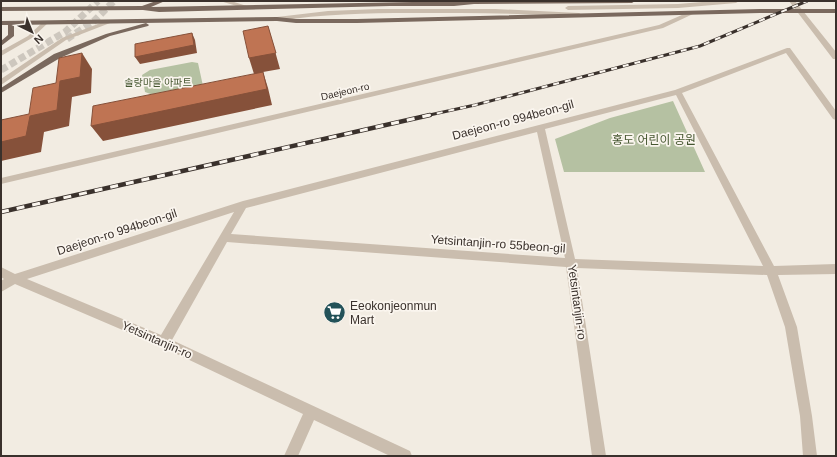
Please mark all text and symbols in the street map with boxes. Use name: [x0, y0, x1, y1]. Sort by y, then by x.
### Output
north arrow: [12, 12, 52, 52]
text: N: [32, 32, 46, 46]
park label: 솔랑마을 아파트: [124, 77, 192, 88]
street label: Daejeon-ro: [320, 80, 371, 102]
street label: Daejeon-ro 994beon-gil: [451, 97, 575, 143]
park label: 홍도 어린이 공원: [612, 133, 696, 147]
street label: Daejeon-ro 994beon-gil: [55, 206, 179, 258]
street label: Yetsintanjin-ro 55beon-gil: [430, 232, 566, 256]
street label: Yetsintanjin-ro: [565, 264, 589, 341]
place label: Eeokonjeonmun Mart: [350, 299, 437, 327]
supermarket icon: Eeokonjeonmun Mart: [321, 300, 347, 326]
street label: Yetsintanjin-ro: [120, 318, 195, 362]

